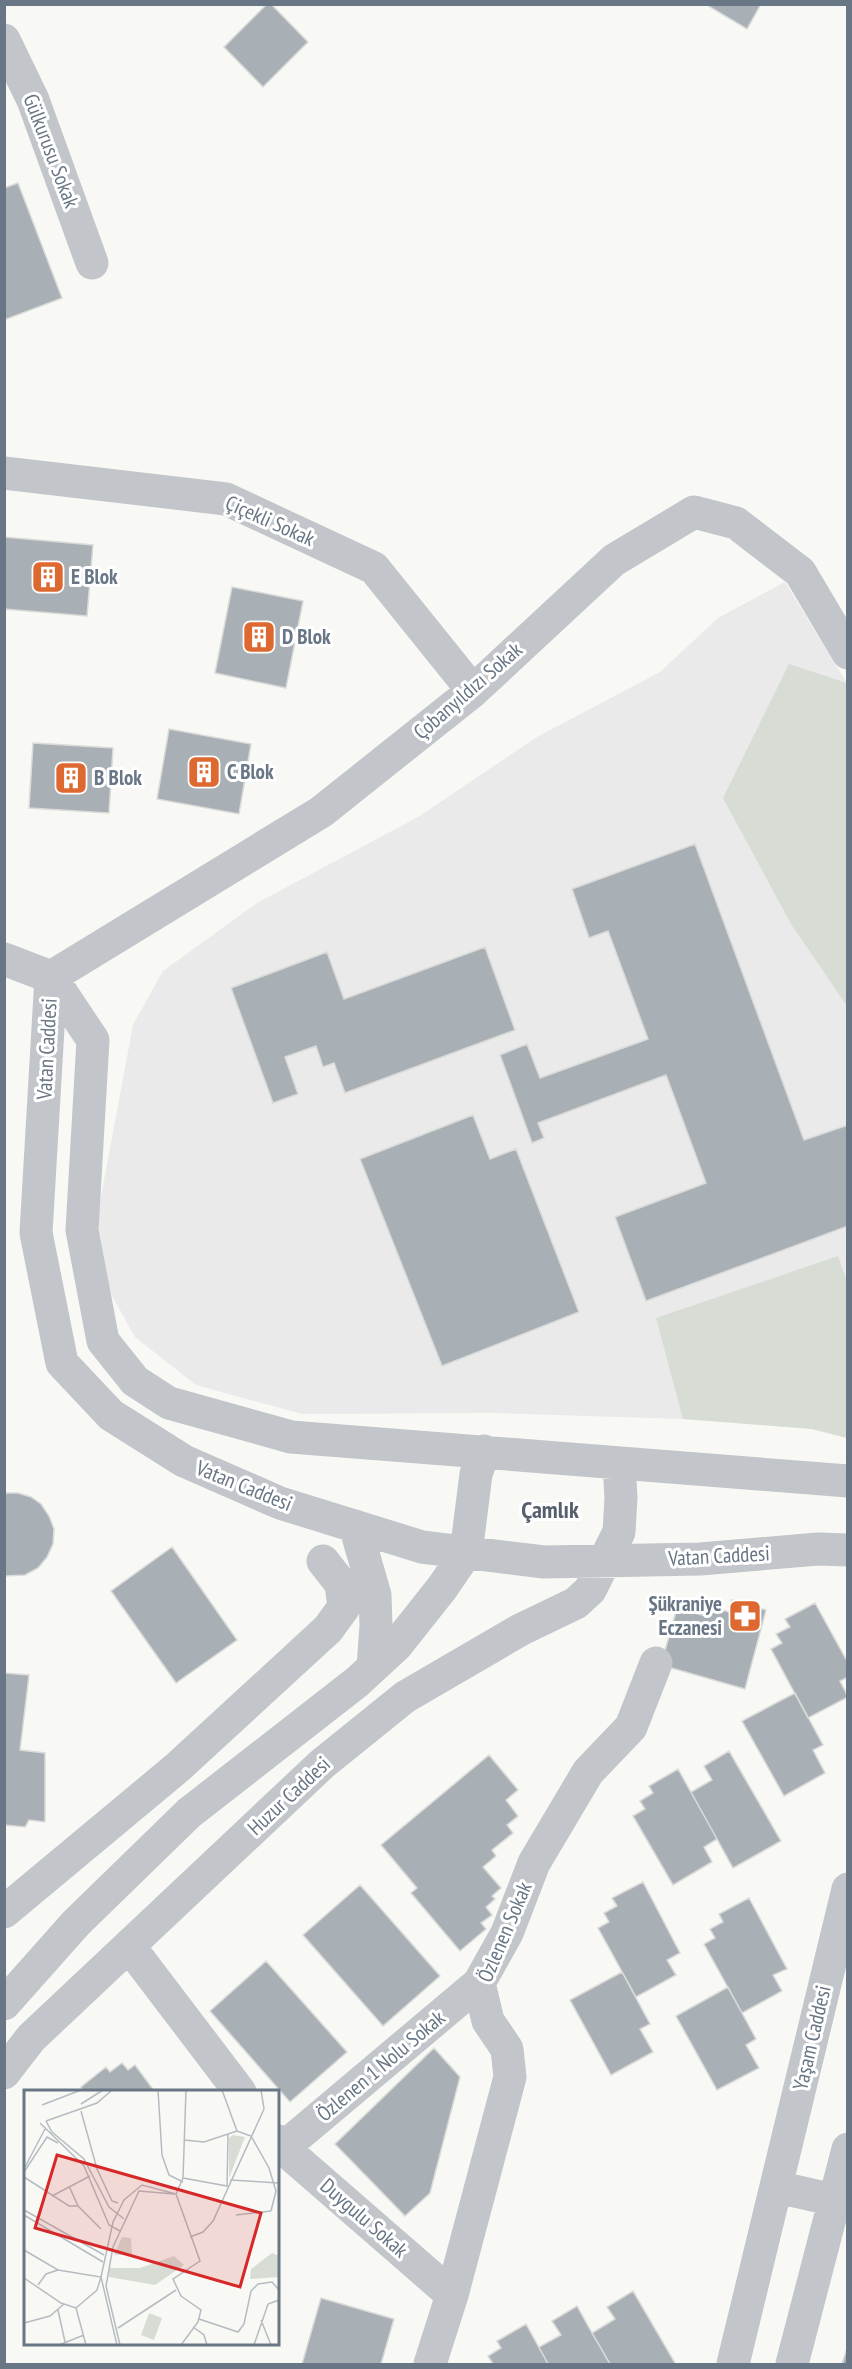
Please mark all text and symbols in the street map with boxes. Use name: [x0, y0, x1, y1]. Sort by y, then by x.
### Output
street label: Gülkurusu Sokak: [17, 90, 86, 212]
street label: Çiçekli Sokak: [221, 489, 319, 552]
building icon: E Blok: [30, 559, 66, 595]
place label: E Blok: [71, 563, 118, 590]
building icon: D Blok: [241, 619, 277, 655]
place label: D Blok: [282, 623, 331, 650]
street label: Çobanyıldızı Sokak: [408, 636, 528, 745]
building icon: C Blok: [186, 754, 222, 790]
place label: C Blok: [227, 758, 274, 785]
building icon: B Blok: [53, 760, 89, 796]
place label: B Blok: [94, 764, 142, 791]
street label: Vatan Caddesi: [30, 998, 63, 1101]
street label: Vatan Caddesi: [191, 1454, 296, 1517]
district label: Çamlık: [521, 1494, 579, 1525]
street label: Vatan Caddesi: [667, 1539, 770, 1572]
place label: Şükraniye Eczanesi: [649, 1590, 722, 1641]
pharmacy icon: Şükraniye Eczanesi: [727, 1598, 763, 1634]
street label: Huzur Caddesi: [242, 1750, 336, 1841]
street label: Özlenen Sokak: [471, 1877, 538, 1986]
street label: Yaşam Caddesi: [786, 1983, 837, 2093]
street label: Özlenen 1 Nolu Sokak: [311, 2004, 450, 2127]
inset map: [24, 2090, 279, 2345]
street label: Duygulu Sokak: [315, 2172, 414, 2263]

